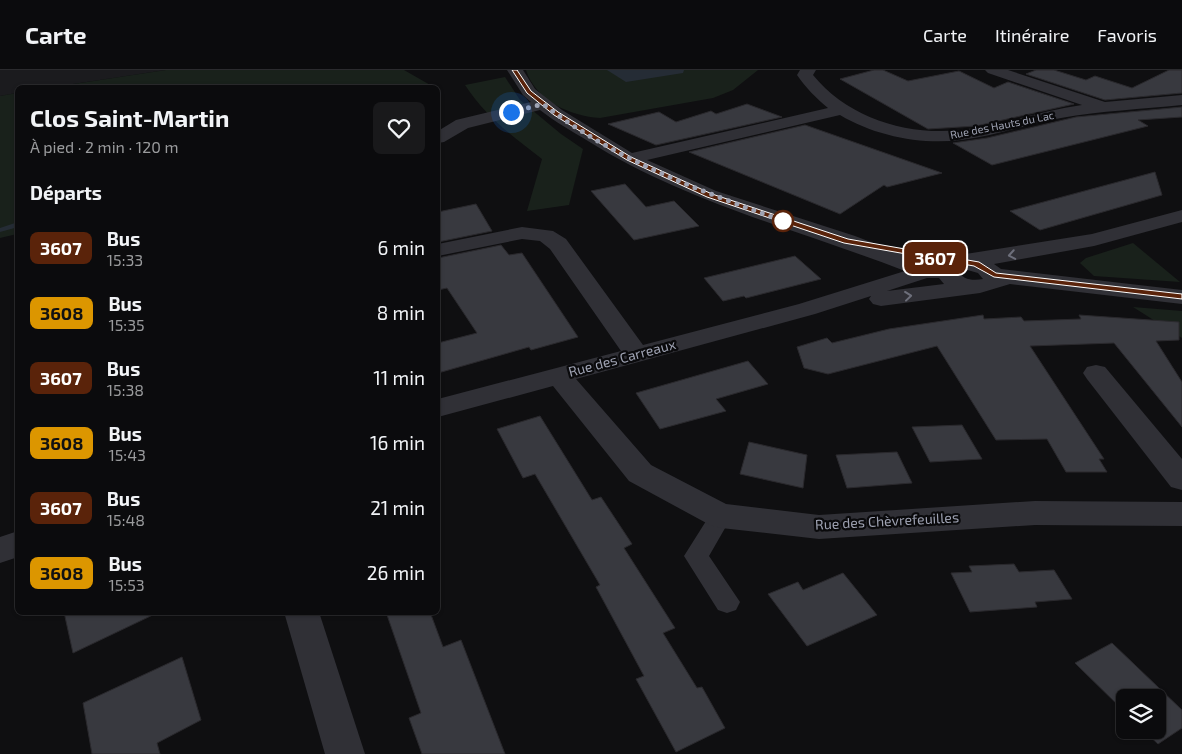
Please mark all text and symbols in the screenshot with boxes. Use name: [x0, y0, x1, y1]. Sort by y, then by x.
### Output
text: Carte: [25, 20, 86, 49]
text: Carte: [923, 24, 967, 46]
text: Itinéraire: [995, 24, 1069, 46]
text: Favoris: [1097, 24, 1157, 46]
your location: [499, 100, 524, 125]
button: heart: [373, 102, 425, 154]
text: Clos Saint-Martin: [30, 103, 229, 132]
street label: Rue des Hauts du Lac: [949, 108, 1055, 141]
text: À pied · 2 min · 120 m: [30, 137, 178, 156]
text: Départs: [30, 181, 102, 204]
unlabelled marker: [772, 210, 794, 232]
text: Bus: [107, 227, 140, 250]
text: 6 min: [377, 236, 425, 259]
text: 3607: [40, 237, 82, 259]
line badge: 3607: [900, 242, 970, 274]
text: 3607: [914, 247, 956, 269]
one-way arrow: [1007, 249, 1016, 259]
text: 15:33: [107, 250, 143, 269]
one-way arrow: [904, 291, 912, 302]
text: Bus: [108, 292, 142, 315]
text: 8 min: [377, 301, 425, 324]
text: 3608: [40, 302, 83, 324]
text: 15:35: [108, 315, 145, 334]
street label: Rue des Carreaux: [566, 335, 678, 380]
text: Bus: [107, 357, 140, 380]
text: 11 min: [373, 366, 425, 389]
text: 3607: [40, 367, 82, 389]
text: 15:38: [107, 380, 144, 399]
text: Bus: [108, 422, 142, 445]
text: 16 min: [370, 431, 425, 454]
text: 3608: [40, 432, 83, 454]
text: 15:43: [108, 445, 146, 464]
text: Bus: [107, 487, 140, 510]
text: 21 min: [370, 496, 425, 519]
text: 3607: [40, 497, 82, 519]
street label: Rue des Chèvrefeuilles: [815, 508, 959, 533]
text: 15:48: [107, 510, 145, 529]
text: Bus: [108, 552, 142, 575]
text: 26 min: [367, 561, 425, 584]
text: 3608: [40, 562, 83, 584]
text: 15:53: [108, 575, 145, 594]
map controls: [1116, 689, 1166, 739]
button: layers: [1116, 689, 1166, 739]

